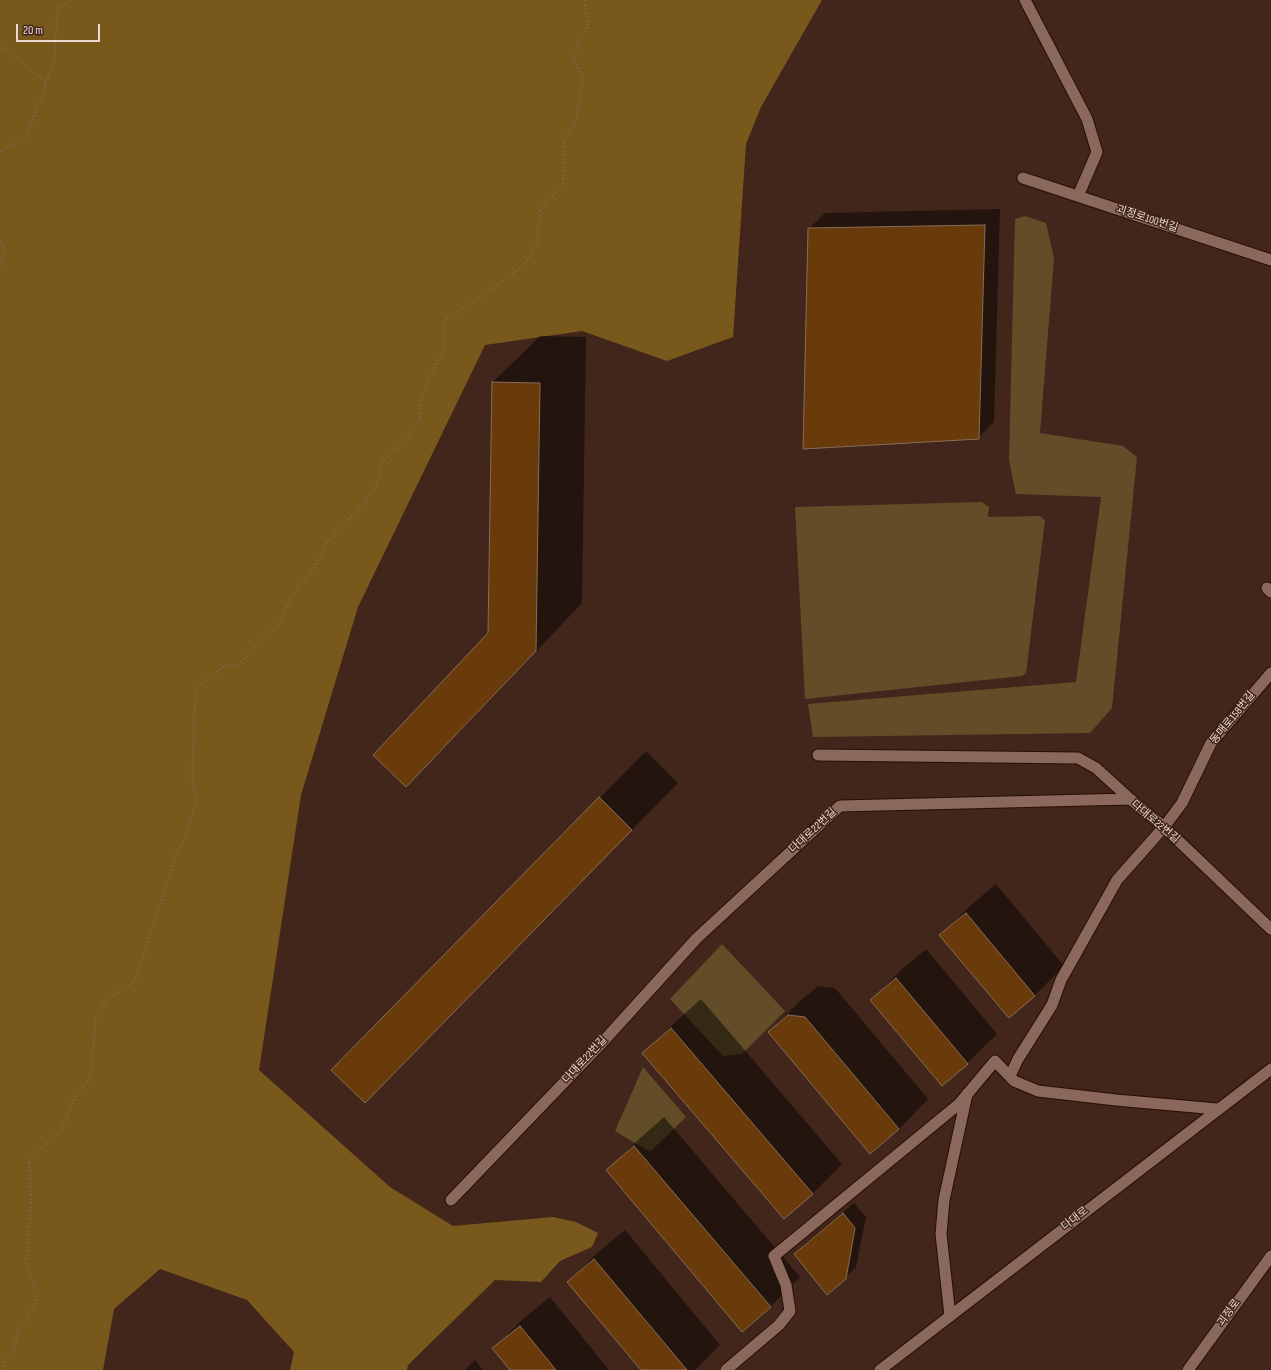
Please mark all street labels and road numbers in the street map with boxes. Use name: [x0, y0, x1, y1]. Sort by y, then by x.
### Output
street label: 괴정로100번길: [1114, 203, 1180, 235]
street label: 동매로158번길: [1208, 689, 1258, 747]
street label: 다대로22번길: [1128, 798, 1182, 846]
street label: 다대로22번길: [787, 806, 839, 856]
street label: 다대로22번길: [560, 1034, 610, 1086]
street label: 다대로: [1059, 1204, 1091, 1234]
street label: 괴정로: [1215, 1297, 1243, 1329]

